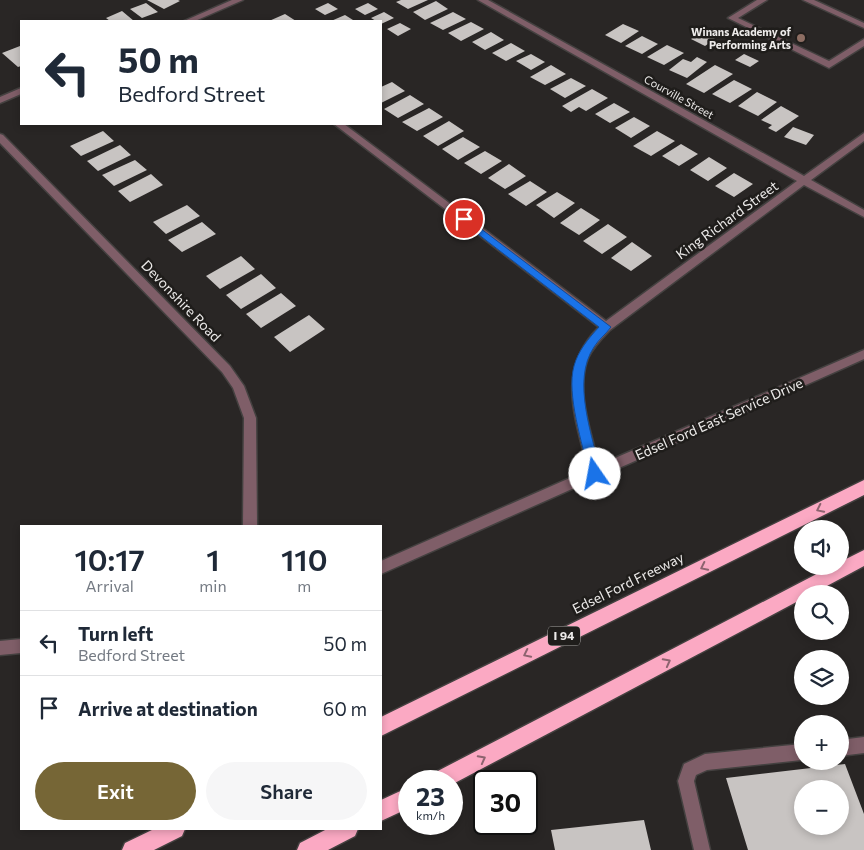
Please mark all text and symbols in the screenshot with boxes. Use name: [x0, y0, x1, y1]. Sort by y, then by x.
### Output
place label: Winans Academy of Performing Arts: [691, 25, 791, 51]
marker: Winans Academy of Performing Arts: [795, 32, 807, 44]
text: 50 m: [118, 37, 199, 80]
icon: left: [35, 40, 100, 105]
street label: Courville Street: [642, 72, 717, 121]
text: Bedford Street: [118, 80, 265, 107]
street label: King Richard Street: [672, 177, 781, 262]
pin: [443, 198, 485, 240]
icon: arrive: [450, 205, 478, 233]
street label: Devonshire Road: [138, 256, 225, 345]
street label: Edsel Ford East Service Drive: [632, 374, 805, 463]
position arrow: [568, 447, 620, 499]
one-way arrow: [816, 503, 825, 513]
map controls: [794, 520, 849, 835]
button: sound: [794, 520, 849, 575]
text: 10:17: [74, 540, 145, 577]
text: 1: [206, 540, 220, 577]
text: 110: [281, 540, 328, 577]
street label: Edsel Ford Freeway: [569, 548, 686, 617]
one-way arrow: [700, 560, 709, 570]
text: Arrival: [85, 576, 134, 595]
text: min: [199, 576, 227, 595]
text: m: [297, 576, 311, 595]
button: search: [794, 585, 849, 640]
text: Turn left: [78, 622, 153, 645]
road number: I 94: [548, 626, 580, 646]
icon: left: [35, 629, 63, 657]
text: 50 m: [323, 632, 367, 655]
text: Bedford Street: [78, 645, 185, 664]
one-way arrow: [523, 648, 532, 658]
button: layers: [794, 650, 849, 705]
one-way arrow: [662, 658, 671, 668]
icon: arrive: [35, 694, 63, 722]
text: Arrive at destination: [78, 697, 258, 720]
text: 60 m: [323, 697, 367, 720]
button: +: [794, 715, 849, 770]
one-way arrow: [477, 755, 486, 765]
button: Exit: [35, 762, 196, 820]
button: Share: [206, 762, 367, 820]
speed limit sign: 30: [473, 770, 538, 835]
button: −: [794, 780, 849, 835]
text: 23: [416, 781, 445, 811]
text: km/h: [416, 808, 445, 822]

